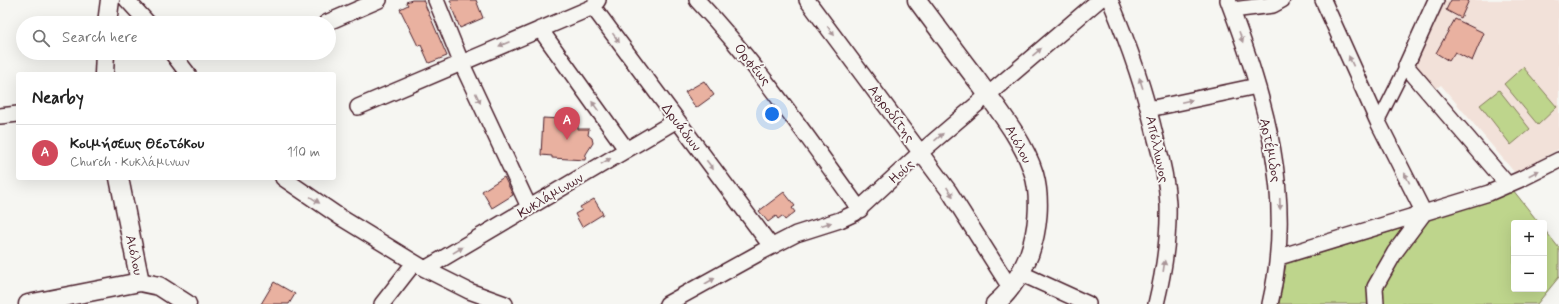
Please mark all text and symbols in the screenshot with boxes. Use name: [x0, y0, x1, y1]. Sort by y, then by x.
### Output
search box: [16, 16, 336, 60]
one-way arrow: [826, 26, 835, 37]
icon: search: [30, 27, 52, 49]
text: Search here: [62, 28, 138, 48]
one-way arrow: [1238, 31, 1244, 43]
one-way arrow: [612, 33, 620, 43]
street label: Ορφέως: [730, 39, 775, 89]
one-way arrow: [499, 41, 510, 47]
one-way arrow: [1032, 48, 1043, 57]
one-way arrow: [1348, 55, 1354, 67]
one-way arrow: [1138, 77, 1144, 89]
street label: Αφροδίτης: [864, 81, 919, 146]
text: Nearby: [32, 87, 84, 109]
one-way arrow: [475, 92, 481, 103]
one-way arrow: [1181, 98, 1193, 104]
street label: Δρυάδων: [657, 100, 705, 155]
one-way arrow: [591, 101, 599, 111]
your location: [762, 104, 782, 124]
pin: A: [554, 107, 580, 140]
street label: Απόλλωνος: [1141, 114, 1173, 184]
street label: Αρτέμιδος: [1255, 116, 1286, 184]
street label: Αιόλου: [1001, 122, 1036, 167]
one-way arrow: [934, 133, 943, 142]
text: Κοιμήσεως Θεοτόκου: [70, 134, 204, 154]
text: A: [41, 144, 49, 161]
text: 110 m: [287, 144, 320, 161]
text: Church · Κυκλάμινων: [70, 154, 190, 171]
street label: Ηούς: [885, 155, 918, 188]
one-way arrow: [600, 158, 612, 165]
one-way arrow: [706, 160, 714, 171]
street label: Κυκλάμινων: [514, 169, 587, 223]
one-way arrow: [1528, 170, 1539, 176]
one-way arrow: [1404, 173, 1410, 184]
one-way arrow: [946, 187, 954, 197]
one-way arrow: [310, 196, 320, 204]
one-way arrow: [1276, 198, 1283, 210]
map controls: [1511, 220, 1547, 292]
button: +: [1511, 220, 1547, 256]
one-way arrow: [821, 221, 833, 227]
street label: Αιόλου: [121, 233, 147, 277]
one-way arrow: [452, 246, 464, 253]
button: −: [1511, 256, 1547, 292]
one-way arrow: [1161, 260, 1167, 272]
one-way arrow: [704, 277, 716, 284]

